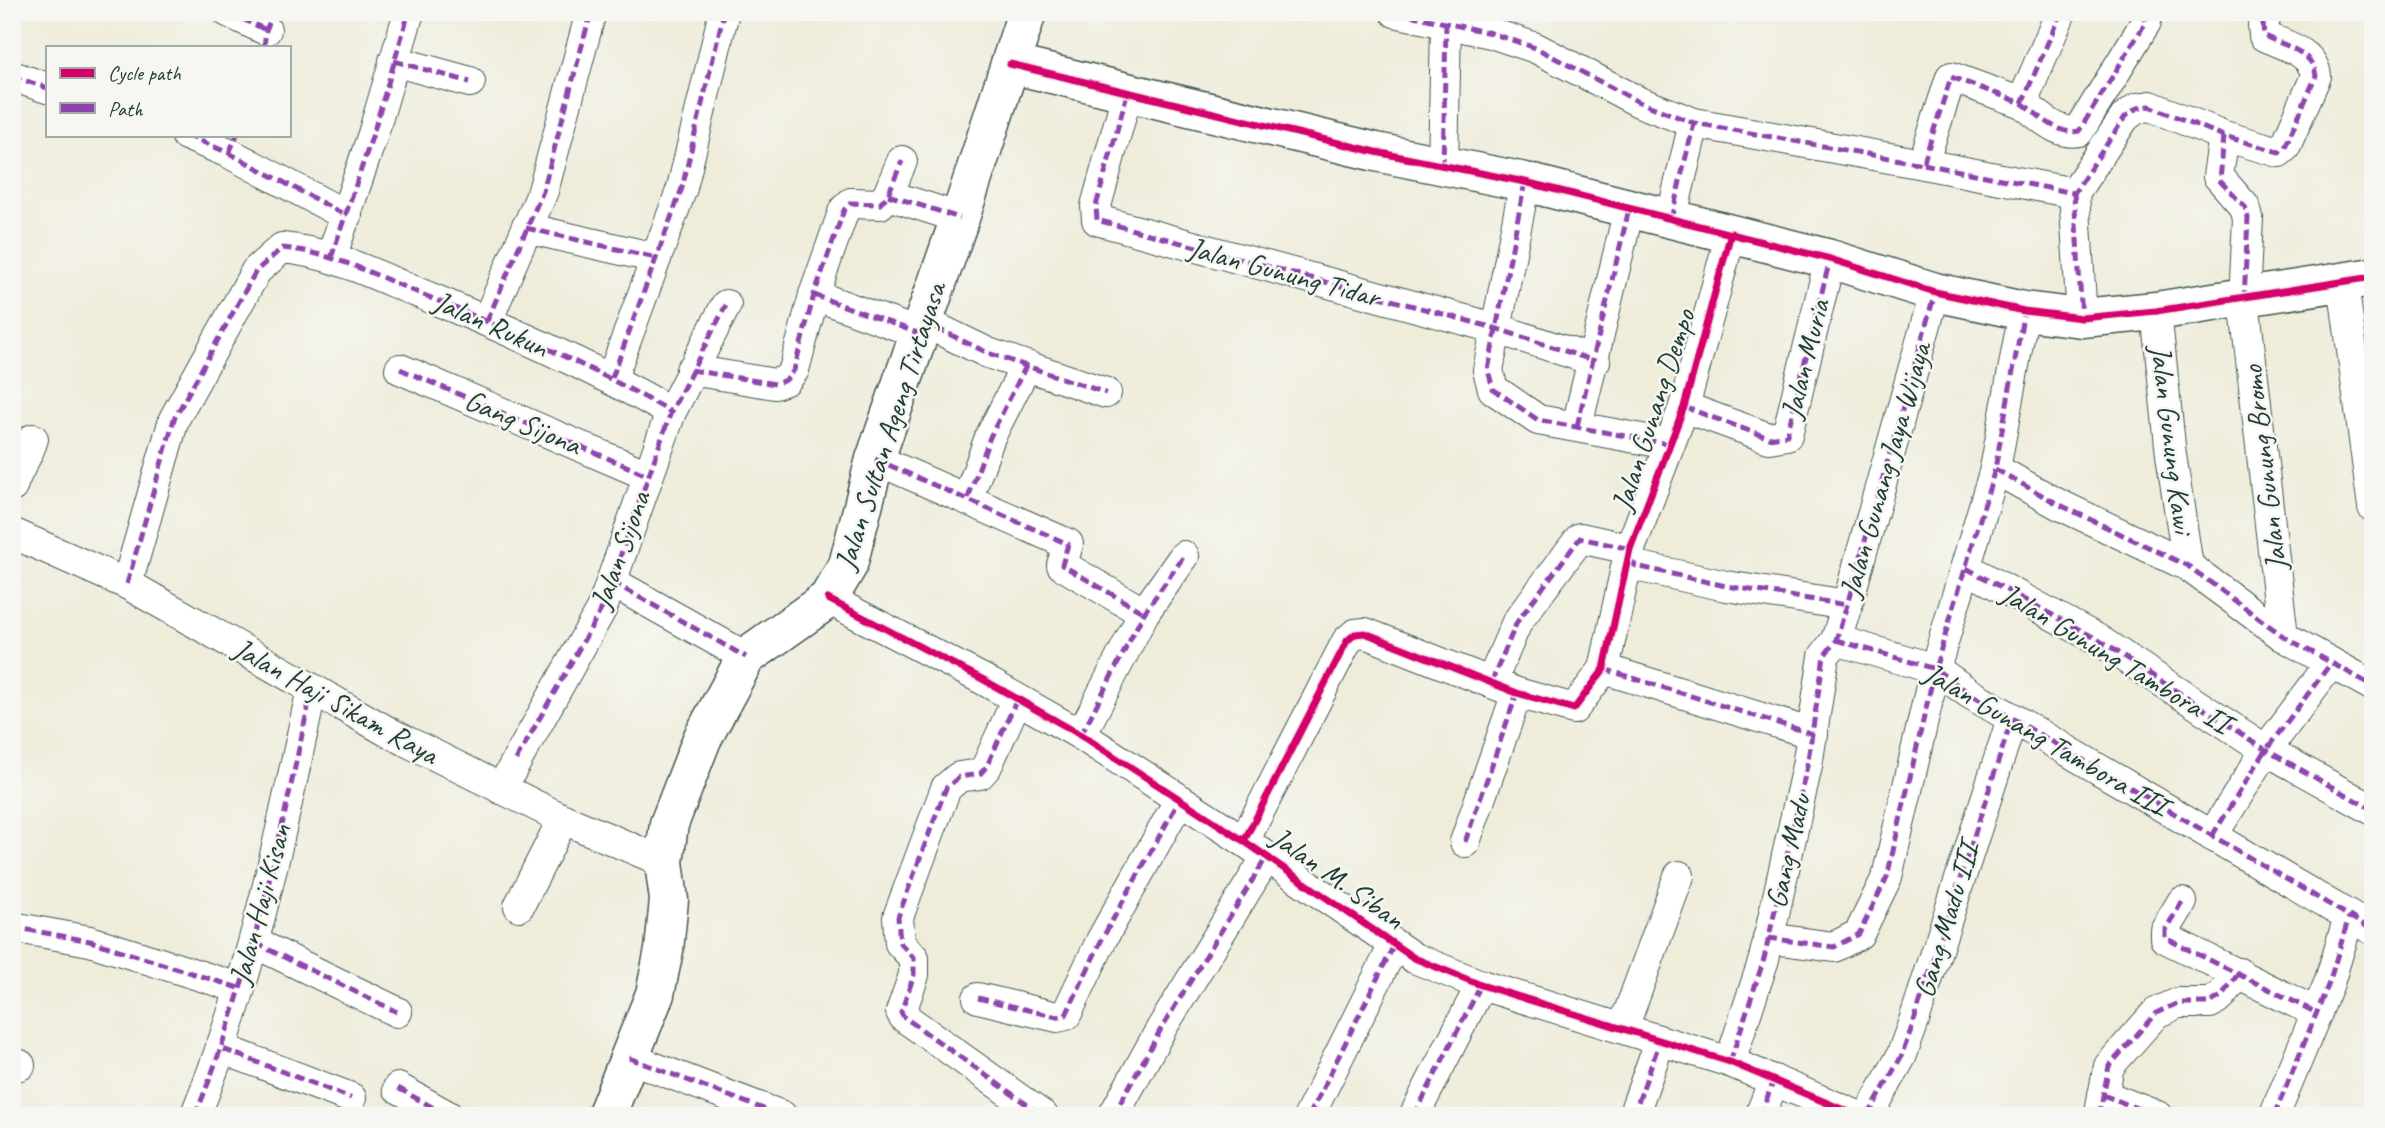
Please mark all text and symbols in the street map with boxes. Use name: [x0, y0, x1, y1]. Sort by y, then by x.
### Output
legend: [46, 46, 290, 136]
text: Cycle path: [108, 60, 181, 86]
text: Path: [108, 96, 144, 122]
street label: Jalan Gunung Tidar: [1182, 228, 1387, 317]
street label: Jalan Sultan Ageng Tirtayasa: [825, 275, 955, 576]
street label: Jalan Rukun: [426, 281, 556, 367]
street label: Jalan Muria: [1771, 294, 1839, 424]
street label: Jalan Gunang Dempo: [1602, 303, 1704, 518]
street label: Jalan Gunang Jaya Wijaya: [1830, 336, 1940, 603]
street label: Jalan Gunung Kawi: [2141, 341, 2203, 539]
street label: Jalan Gunung Bromo: [2232, 362, 2296, 575]
street label: Gang Sijona: [459, 381, 589, 464]
street label: Jalan Sijona: [581, 484, 659, 616]
street label: Jalan Gunung Tambora II: [1992, 573, 2243, 745]
street label: Jalan Haji Sikam Raya: [225, 628, 447, 774]
street label: Jalan Gunang Tambora III: [1915, 653, 2180, 827]
street label: Gang Madu: [1756, 789, 1820, 912]
street label: Jalan M. Siban: [1262, 817, 1412, 938]
street label: Jalan Haji Kisan: [220, 819, 300, 990]
street label: Gang Madu III: [1905, 832, 1989, 1002]

